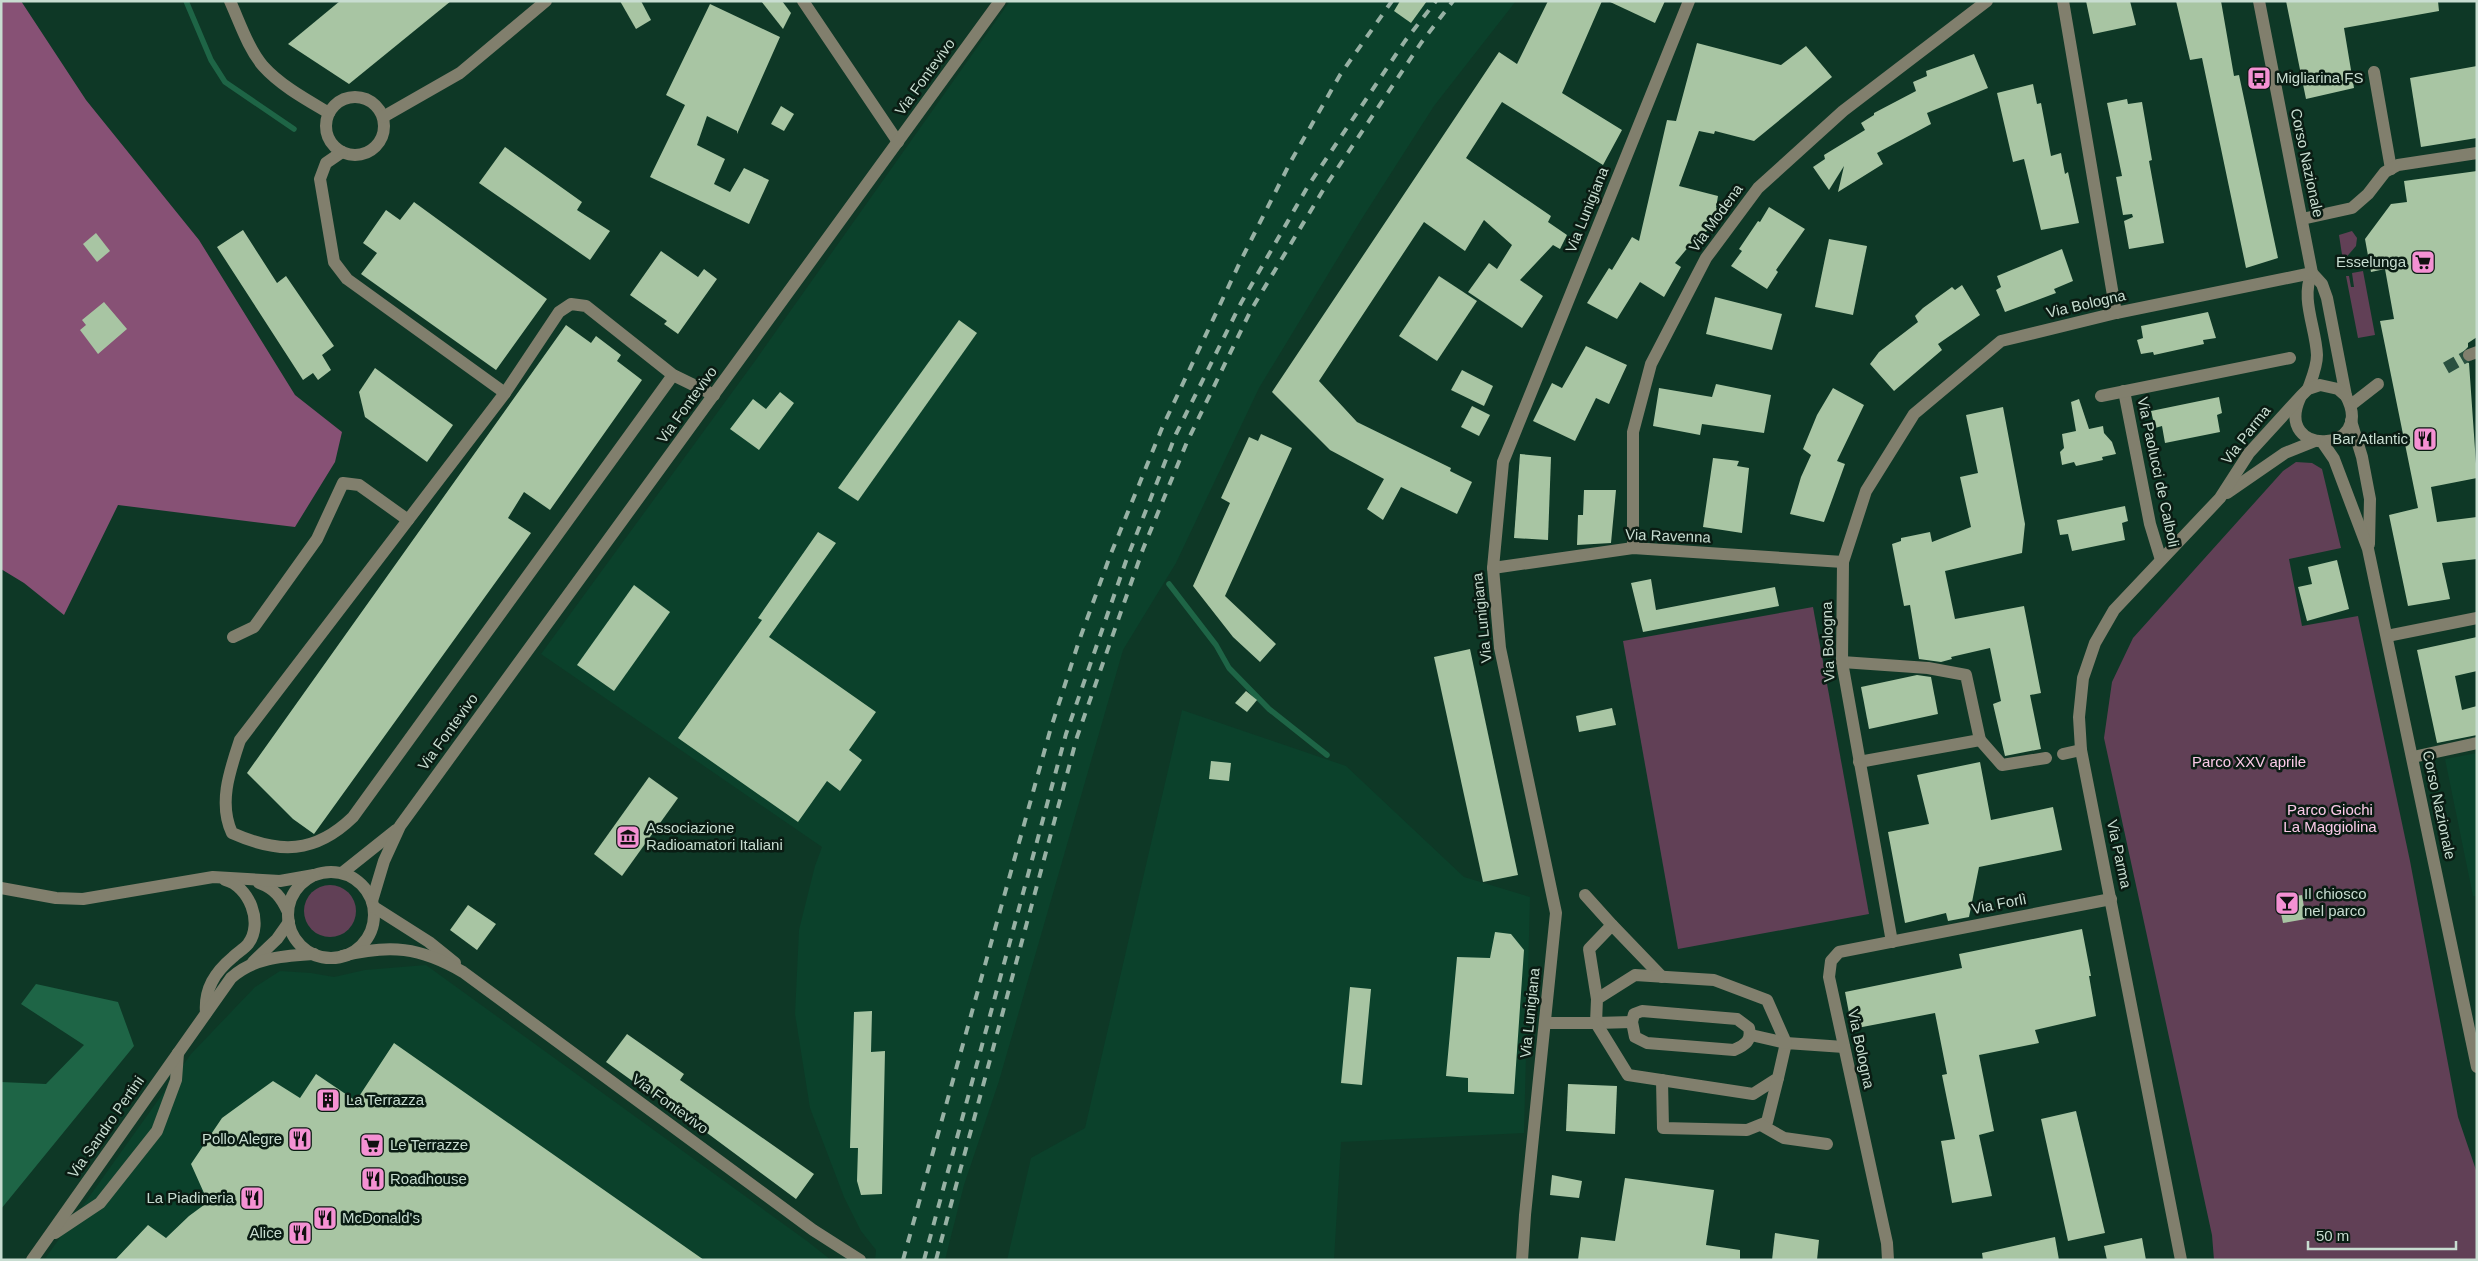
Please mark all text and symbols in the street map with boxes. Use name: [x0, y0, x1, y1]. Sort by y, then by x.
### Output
street label: Via Fontevivo: [891, 35, 958, 118]
bus stop icon: Migliarina FS: [2246, 65, 2272, 91]
place label: Migliarina FS: [2276, 69, 2364, 86]
street label: Corso Nazionale: [2288, 107, 2327, 219]
street label: Via Lunigiana: [1562, 164, 1612, 255]
street label: Via Modena: [1685, 180, 1746, 255]
supermarket icon: Esselunga: [2410, 249, 2436, 275]
place label: Esselunga: [2336, 253, 2407, 270]
street label: Via Bologna: [2045, 286, 2128, 321]
street label: Via Fontevivo: [653, 363, 720, 446]
street label: Via Paolucci de Calboli: [2134, 395, 2183, 549]
street label: Via Parma: [2217, 401, 2274, 467]
restaurant icon: Bar Atlantic: [2412, 426, 2438, 452]
place label: Bar Atlantic: [2332, 430, 2408, 447]
street label: Via Ravenna: [1625, 526, 1712, 546]
street label: Via Lunigiana: [1468, 571, 1495, 664]
street label: Via Bologna: [1818, 601, 1837, 683]
street label: Via Fontevivo: [414, 690, 481, 773]
street label: Corso Nazionale: [2420, 749, 2459, 861]
park label: Parco XXV aprile: [2192, 753, 2306, 770]
park label: Parco Giochi La Maggiolina: [2283, 801, 2377, 835]
street label: Via Parma: [2104, 818, 2135, 890]
place label: Associazione Radioamatori Italiani: [646, 819, 783, 853]
museum icon: Associazione Radioamatori Italiani: [615, 824, 641, 850]
place label: Il chiosco nel parco: [2304, 885, 2367, 919]
street label: Via Forlì: [1970, 890, 2028, 917]
bar icon: Il chiosco nel parco: [2274, 890, 2300, 916]
street label: Via Lunigiana: [1516, 966, 1543, 1059]
street label: Via Bologna: [1845, 1008, 1878, 1091]
street label: Via Fontevivo: [629, 1070, 712, 1137]
street label: Via Sandro Pertini: [64, 1072, 147, 1181]
building icon: La Terrazza: [315, 1087, 341, 1113]
place label: La Terrazza: [346, 1091, 425, 1108]
restaurant icon: Pollo Alegre: [287, 1126, 313, 1152]
place label: Pollo Alegre: [202, 1130, 282, 1147]
supermarket icon: Le Terrazze: [359, 1132, 385, 1158]
place label: Le Terrazze: [390, 1136, 468, 1153]
restaurant icon: Roadhouse: [360, 1166, 386, 1192]
place label: Roadhouse: [390, 1170, 467, 1187]
restaurant icon: La Piadineria: [239, 1185, 265, 1211]
place label: La Piadineria: [146, 1189, 235, 1206]
restaurant icon: McDonald's: [312, 1205, 338, 1231]
place label: McDonald's: [342, 1209, 420, 1226]
scale bar: [2308, 1218, 2456, 1250]
restaurant icon: Alice: [287, 1220, 313, 1246]
place label: Alice: [249, 1224, 282, 1241]
text: 50 m: [2316, 1227, 2349, 1244]

